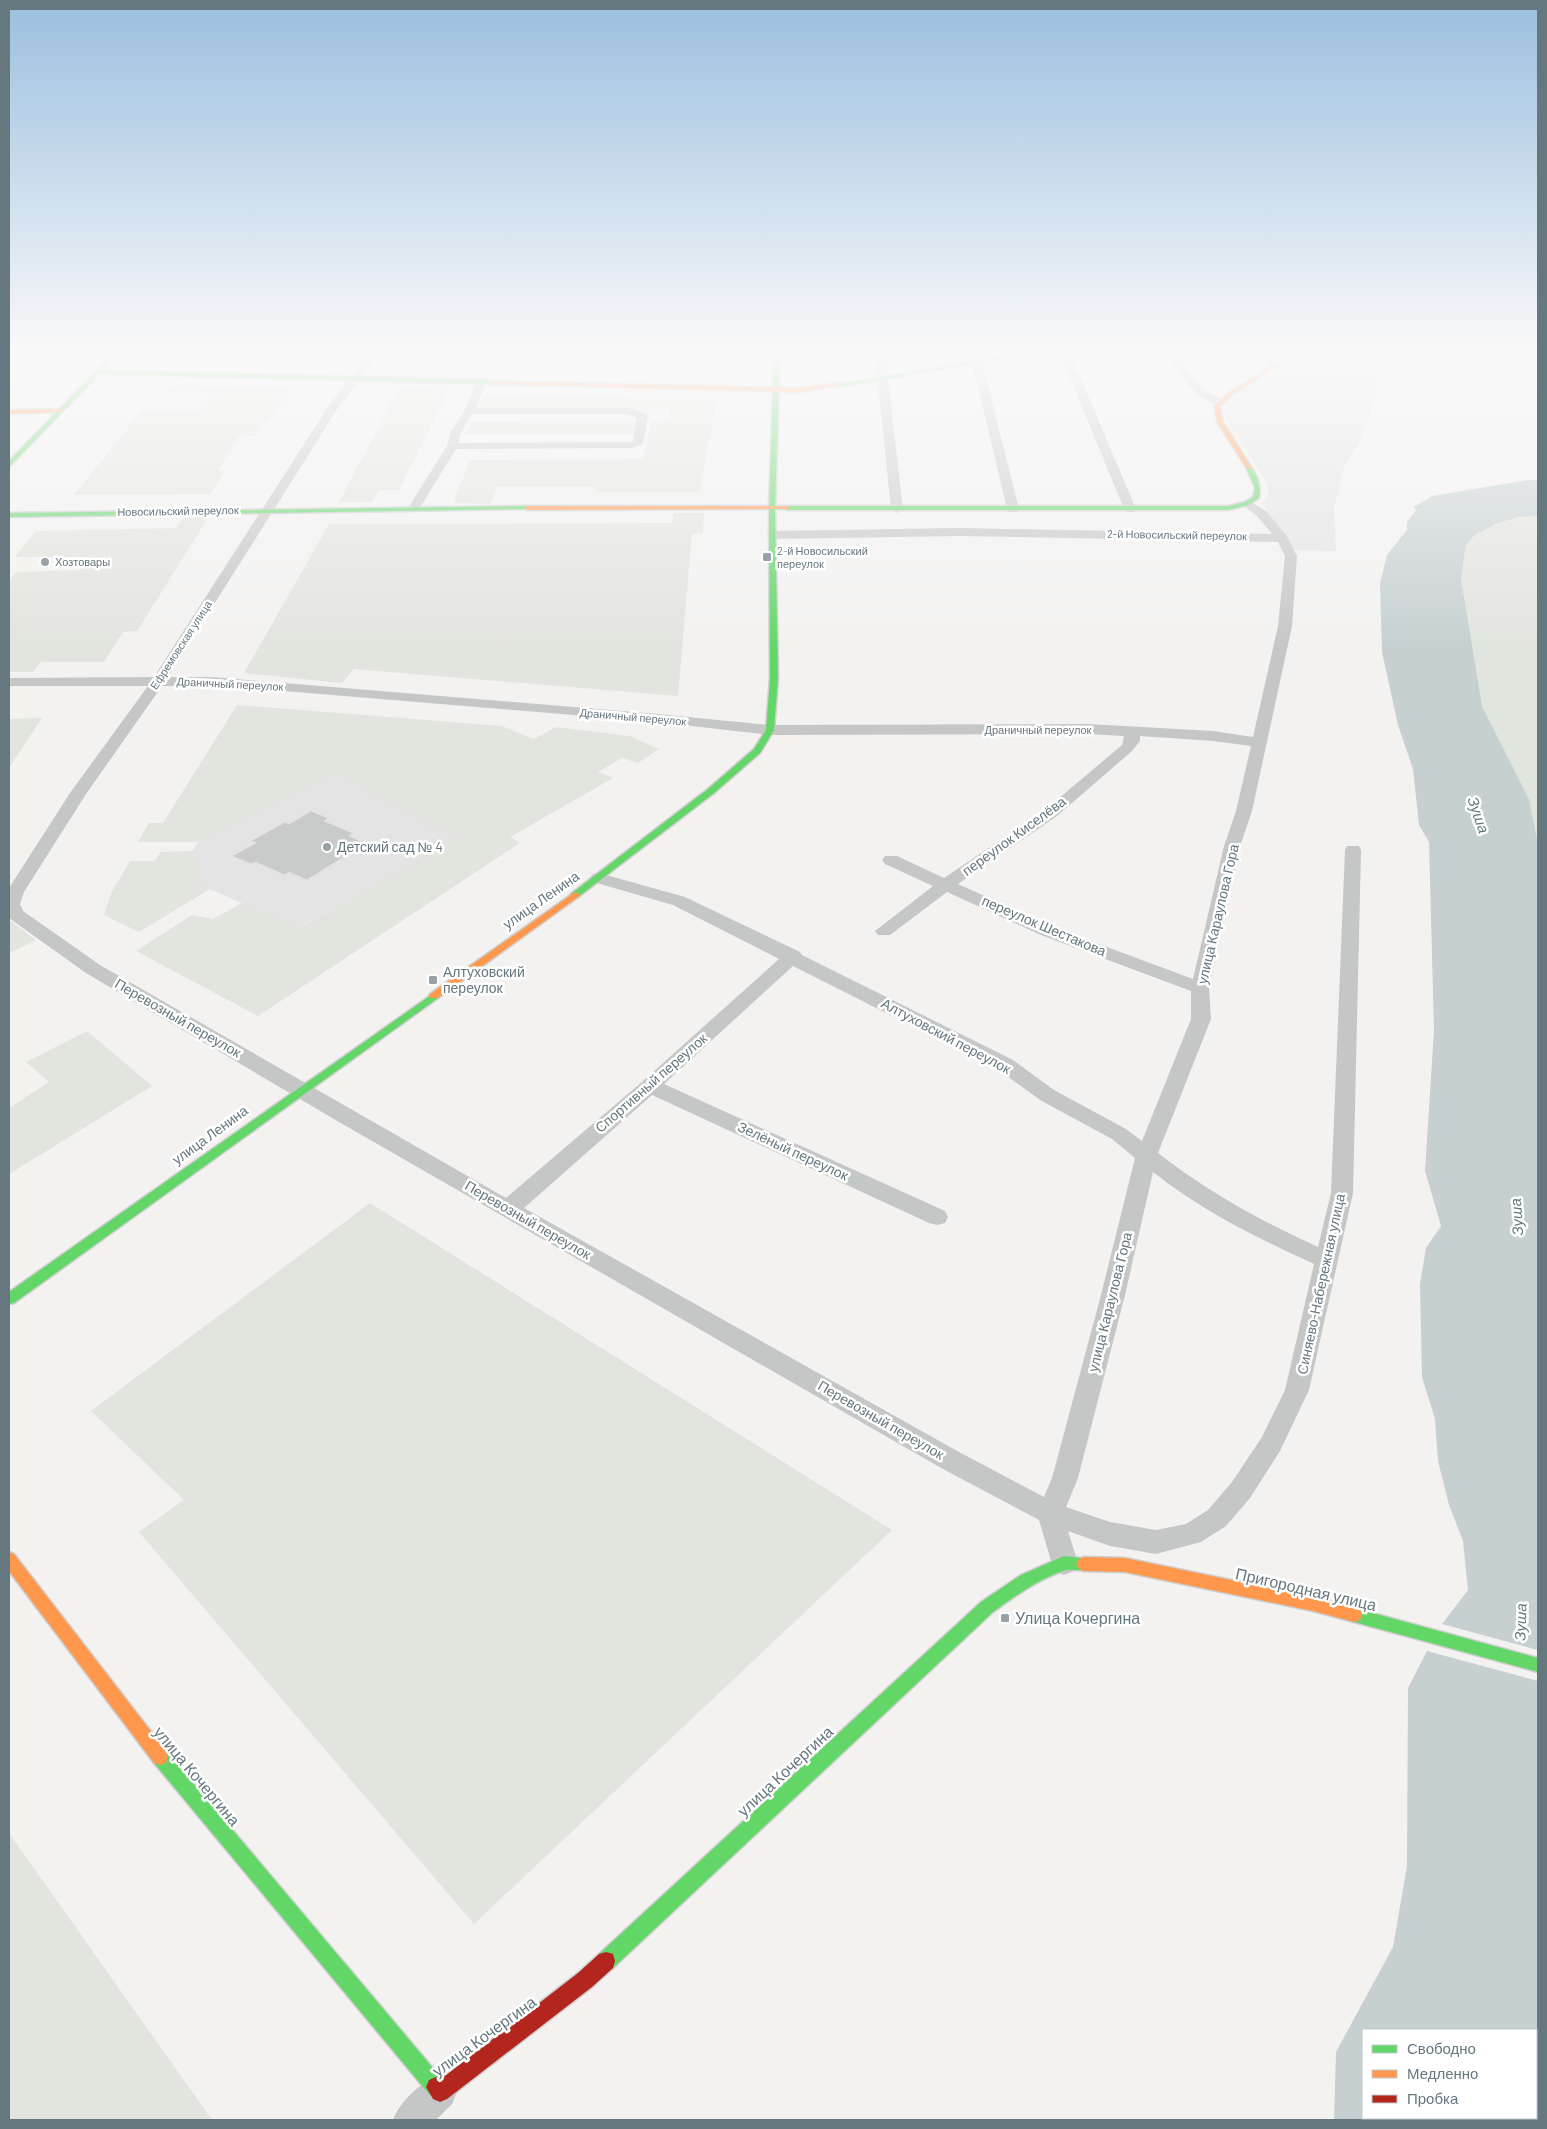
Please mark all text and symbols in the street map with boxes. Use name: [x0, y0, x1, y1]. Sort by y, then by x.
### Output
street label: Новосильский переулок: [117, 503, 239, 518]
street label: 2-й Новосильский переулок: [1107, 527, 1247, 542]
place label: 2-й Новосильский переулок: [777, 544, 868, 570]
marker: 2-й Новосильский переулок: [761, 551, 773, 563]
place label: Хозтовары: [55, 555, 110, 568]
marker: Хозтовары: [39, 556, 51, 568]
street label: Ефремовская улица: [147, 597, 215, 691]
street label: Драничный переулок: [176, 674, 284, 693]
street label: Драничный переулок: [579, 705, 687, 728]
street label: Драничный переулок: [985, 723, 1092, 736]
street label: переулок Киселёва: [959, 792, 1069, 879]
water label: Зуша: [1464, 794, 1494, 835]
place label: Детский сад № 4: [337, 838, 443, 855]
marker: Детский сад № 4: [321, 841, 333, 853]
street label: улица Караулова Гора: [1193, 842, 1242, 986]
street label: улица Ленина: [499, 867, 582, 932]
street label: переулок Шестакова: [980, 892, 1109, 959]
place label: Алтуховский переулок: [443, 963, 525, 996]
street label: Перевозный переулок: [112, 974, 245, 1061]
marker: Алтуховский переулок: [427, 974, 439, 986]
street label: Алтуховский переулок: [879, 994, 1015, 1077]
street label: Спортивный переулок: [591, 1029, 711, 1136]
street label: улица Ленина: [169, 1101, 251, 1168]
street label: Зелёный переулок: [735, 1118, 852, 1184]
street label: Перевозный переулок: [462, 1176, 595, 1263]
street label: Синяево-Набережная улица: [1293, 1192, 1348, 1376]
water label: Зуша: [1506, 1198, 1526, 1236]
street label: улица Караулова Гора: [1084, 1230, 1135, 1373]
street label: Перевозный переулок: [815, 1376, 948, 1463]
street label: Пригородная улица: [1234, 1563, 1379, 1614]
water label: Зуша: [1510, 1603, 1530, 1641]
place label: Улица Кочергина: [1015, 1608, 1140, 1627]
marker: Улица Кочергина: [999, 1612, 1011, 1624]
street label: улица Кочергина: [733, 1721, 836, 1820]
street label: улица Кочергина: [150, 1722, 244, 1829]
street label: улица Кочергина: [428, 1992, 539, 2080]
legend: [1362, 2029, 1537, 2119]
text: Свободно: [1407, 2039, 1476, 2057]
text: Медленно: [1407, 2064, 1478, 2082]
text: Пробка: [1407, 2089, 1459, 2107]

